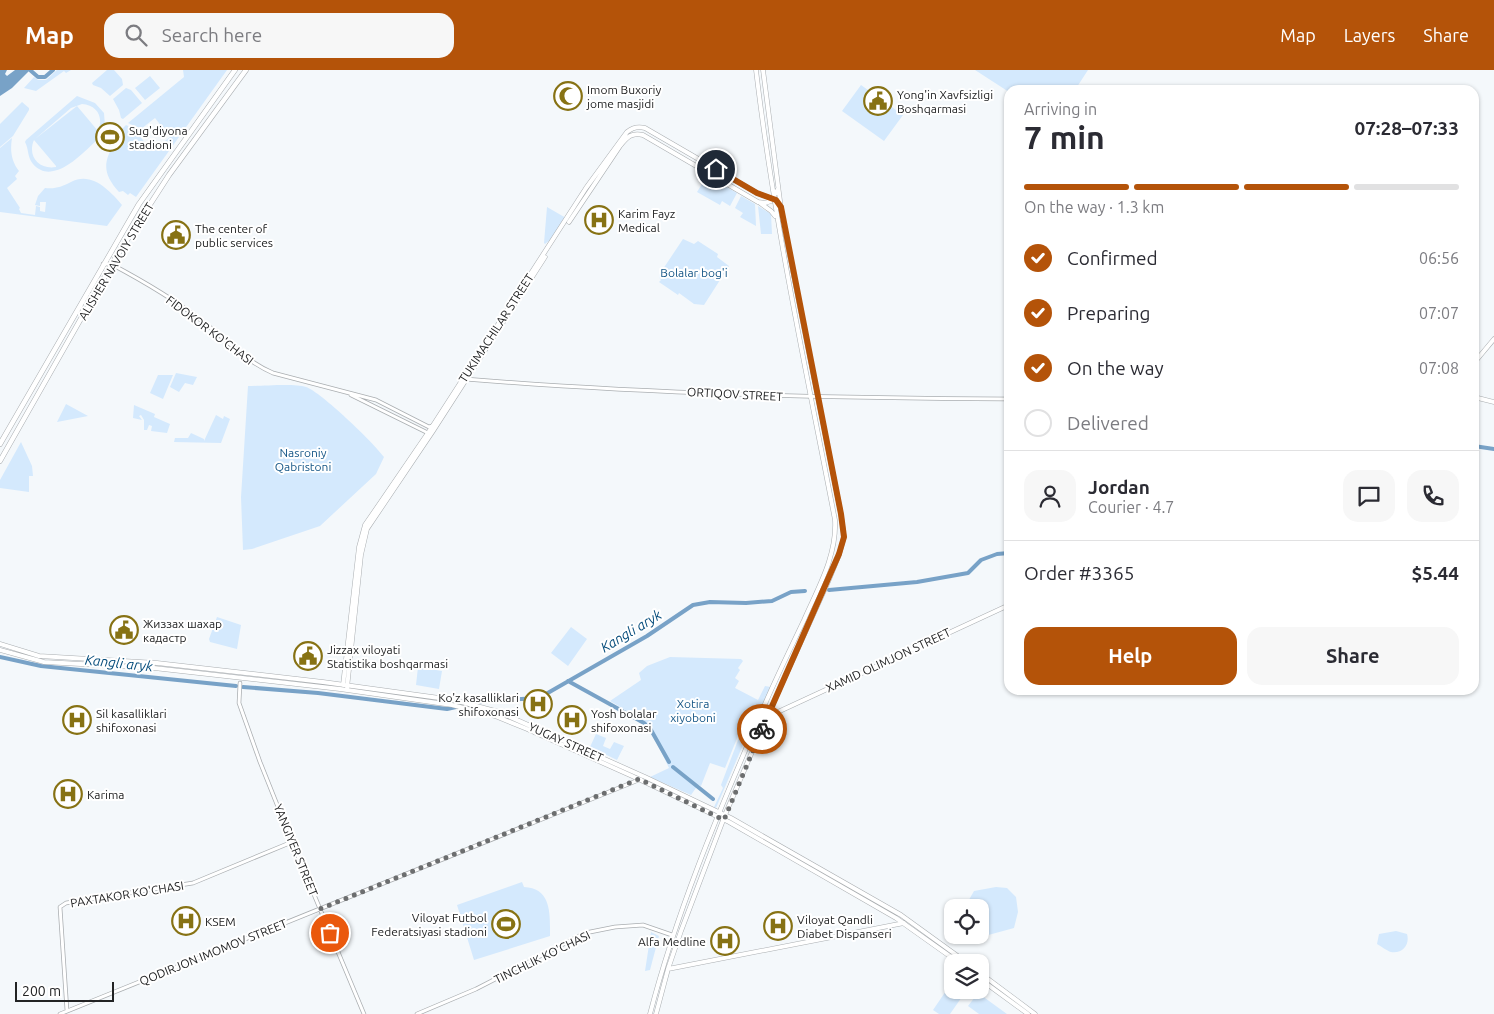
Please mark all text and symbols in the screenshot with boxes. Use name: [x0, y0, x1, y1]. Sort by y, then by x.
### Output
search box: [104, 13, 454, 58]
icon: search: [122, 21, 150, 49]
text: Map: [25, 22, 74, 49]
text: Search here: [162, 24, 262, 46]
text: Map: [1280, 25, 1316, 45]
text: Layers: [1344, 25, 1395, 45]
text: Share: [1423, 25, 1469, 45]
mosque icon: Imom Buxoriy jome masjidi: [553, 81, 583, 111]
place label: Imom Buxoriy jome masjidi: [586, 83, 661, 110]
public building icon: Yong'in Xavfsizligi Boshqarmasi: [863, 86, 893, 116]
place label: Yong'in Xavfsizligi Boshqarmasi: [897, 88, 993, 115]
text: Arriving in: [1024, 100, 1097, 118]
text: 07:28–07:33: [1354, 117, 1459, 139]
text: 7 min: [1024, 119, 1105, 155]
sports icon: Sug'diyona stadioni: [95, 122, 125, 152]
place label: Sug'diyona stadioni: [129, 124, 188, 151]
pin: [695, 148, 737, 190]
icon: home: [702, 155, 730, 183]
text: On the way · 1.3 km: [1024, 198, 1164, 216]
street label: ALISHER NAVOIY STREET: [76, 200, 156, 322]
hospital icon: Karim Fayz Medical: [584, 205, 614, 235]
place label: Karim Fayz Medical: [618, 207, 676, 234]
public building icon: The center of public services: [161, 220, 191, 250]
place label: The center of public services: [195, 222, 273, 249]
icon: check: [1024, 244, 1052, 272]
text: Confirmed: [1067, 247, 1158, 269]
text: 06:56: [1419, 249, 1459, 267]
park label: Bolalar bog'i: [660, 266, 728, 279]
street label: TUKIMACHILAR STREET: [456, 271, 536, 385]
street label: FIDOKOR KO'CHASI: [164, 293, 256, 367]
icon: check: [1024, 299, 1052, 327]
text: Preparing: [1067, 302, 1151, 324]
text: 07:07: [1419, 304, 1459, 322]
icon: check: [1024, 354, 1052, 382]
text: On the way: [1067, 357, 1164, 379]
text: 07:08: [1419, 359, 1459, 377]
street label: ORTIQOV STREET: [687, 385, 784, 403]
text: Delivered: [1067, 412, 1149, 434]
park label: Nasroniy Qabristoni: [275, 446, 331, 473]
button: person: [1024, 470, 1076, 522]
button: chat: [1343, 470, 1395, 522]
button: phone: [1407, 470, 1459, 522]
text: Jordan: [1088, 476, 1150, 498]
text: Courier · 4.7: [1088, 498, 1174, 516]
text: Order #3365: [1024, 562, 1134, 584]
text: $5.44: [1411, 562, 1459, 584]
water label: Kangli aryk: [598, 606, 665, 655]
public building icon: Жиззах шахар кадастр: [109, 615, 139, 645]
place label: Жиззах шахар кадастр: [143, 617, 222, 644]
street label: XAMID OLIMJON STREET: [824, 625, 953, 695]
button: Help: [1024, 627, 1237, 685]
button: Share: [1247, 627, 1459, 685]
public building icon: Jizzax viloyati Statistika boshqarmasi: [293, 641, 323, 671]
place label: Jizzax viloyati Statistika boshqarmasi: [327, 643, 448, 670]
water label: Kangli aryk: [84, 651, 155, 675]
hospital icon: Ko'z kasalliklari shifoxonasi: [523, 689, 553, 719]
place label: Ko'z kasalliklari shifoxonasi: [438, 691, 519, 718]
park label: Xotira xiyoboni: [670, 697, 716, 724]
courier: [737, 704, 787, 754]
hospital icon: Sil kasalliklari shifoxonasi: [62, 705, 92, 735]
hospital icon: Yosh bolalar shifoxonasi: [557, 705, 587, 735]
place label: Sil kasalliklari shifoxonasi: [96, 707, 167, 734]
place label: Yosh bolalar shifoxonasi: [591, 707, 657, 734]
icon: bike: [748, 715, 776, 743]
street label: YUGAY STREET: [527, 720, 606, 764]
hospital icon: Karima: [53, 779, 83, 809]
place label: Karima: [87, 788, 124, 801]
street label: YANGIYER STREET: [272, 802, 320, 898]
street label: PAXTAKOR KO'CHASI: [69, 879, 185, 909]
map controls: [944, 899, 989, 999]
button: locate: [944, 899, 989, 944]
hospital icon: KSEM: [171, 906, 201, 936]
sports icon: Viloyat Futbol Federatsiyasi stadioni: [491, 909, 521, 939]
place label: Viloyat Futbol Federatsiyasi stadioni: [371, 911, 487, 938]
hospital icon: Viloyat Qandli Diabet Dispanseri: [763, 911, 793, 941]
pin: [309, 912, 351, 954]
place label: Viloyat Qandli Diabet Dispanseri: [797, 913, 892, 940]
place label: KSEM: [205, 915, 236, 928]
street label: QODIRJON IMOMOV STREET: [137, 916, 289, 988]
icon: bag: [316, 919, 344, 947]
hospital icon: Alfa Medline: [710, 926, 740, 956]
street label: TINCHLIK KO'CHASI: [492, 928, 592, 986]
place label: Alfa Medline: [638, 935, 706, 948]
button: layers: [944, 954, 989, 999]
scale bar: [15, 979, 114, 1002]
text: 200 m: [22, 983, 61, 999]

